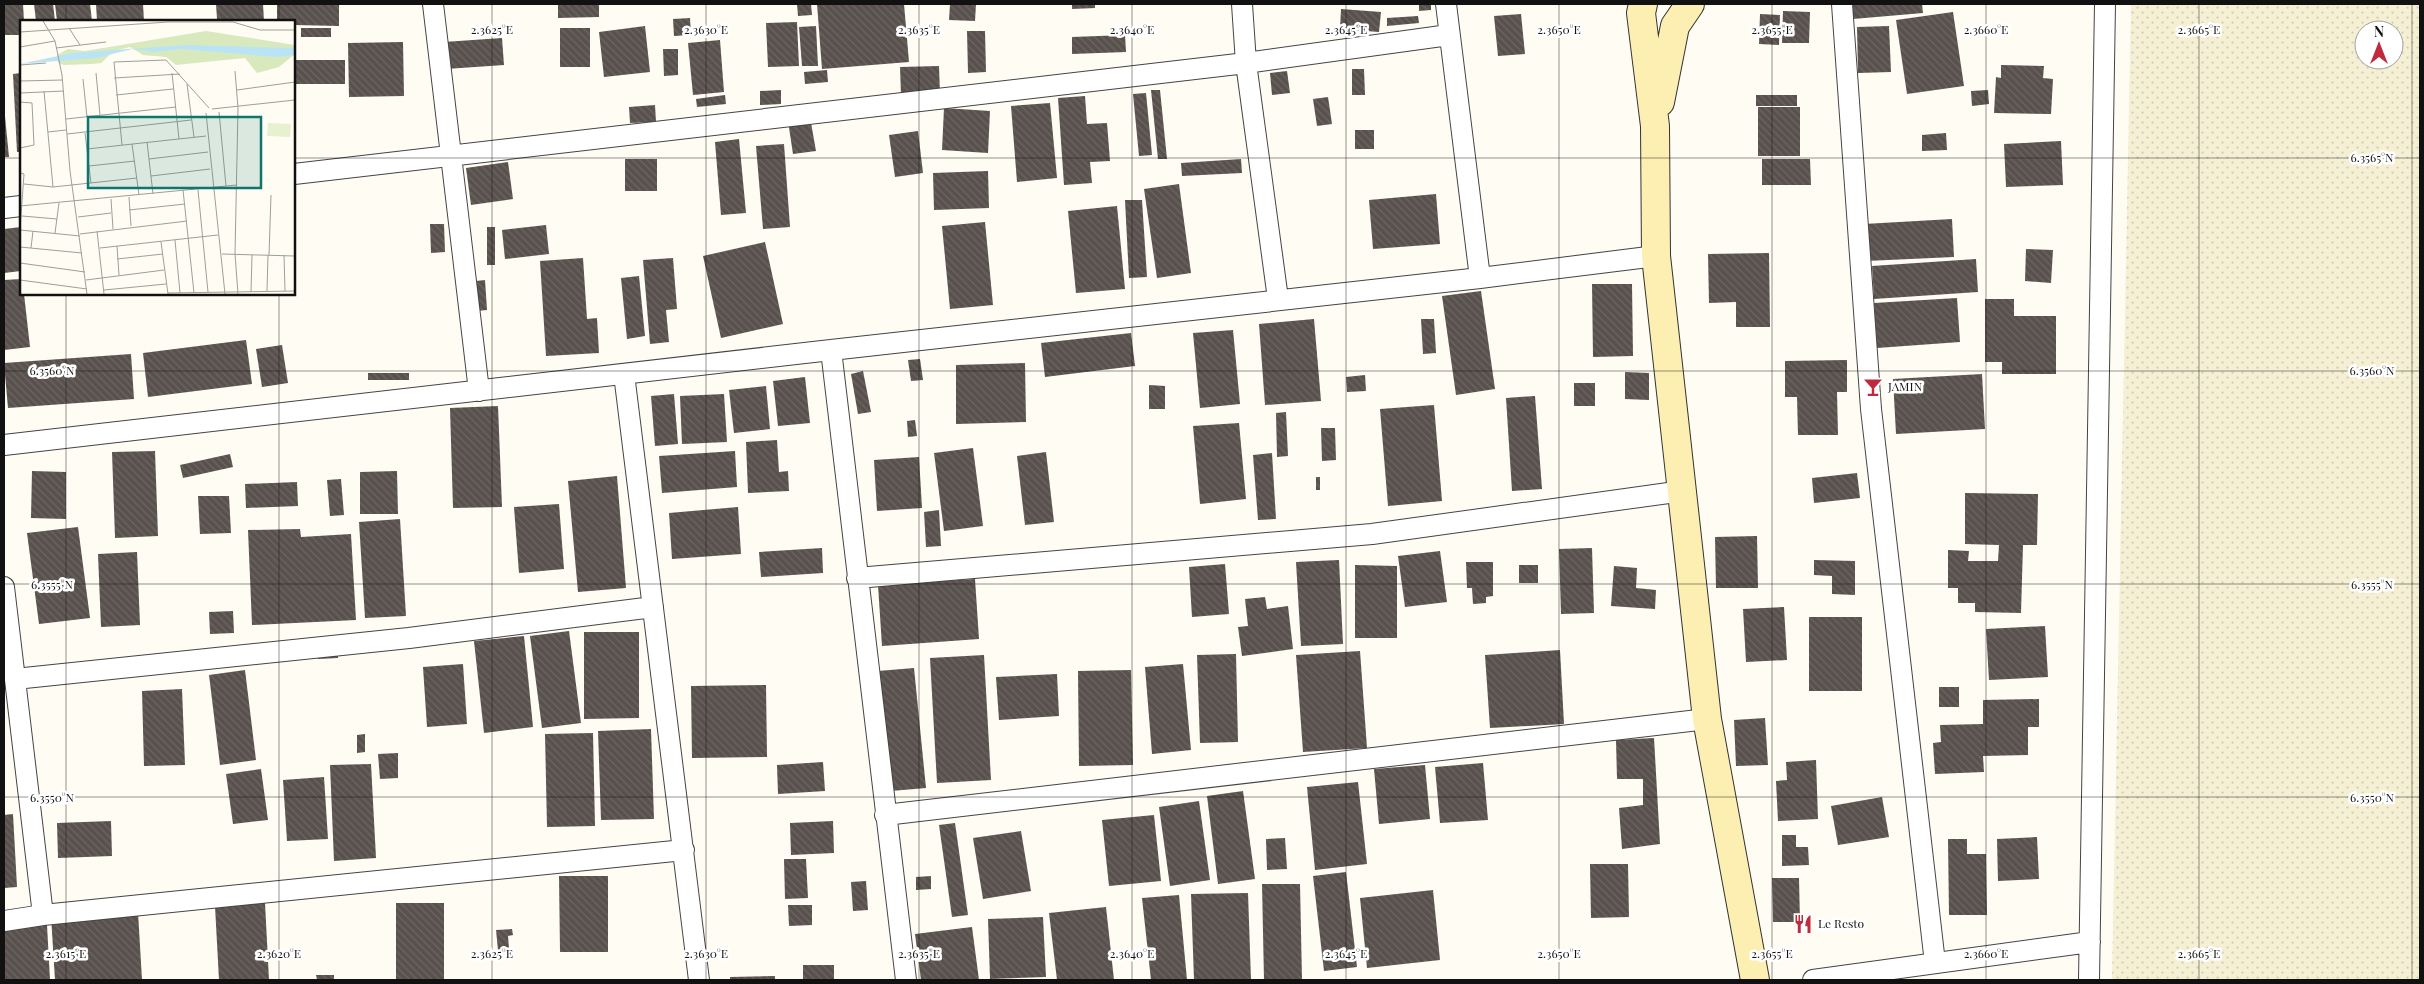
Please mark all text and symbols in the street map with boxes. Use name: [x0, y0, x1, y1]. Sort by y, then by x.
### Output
inset map: [20, 20, 295, 295]
north arrow: [2354, 20, 2404, 70]
text: 2.3625°E: [471, 21, 513, 37]
text: 2.3630°E: [684, 21, 728, 37]
text: 2.3635°E: [898, 21, 940, 37]
text: 2.3640°E: [1110, 21, 1154, 37]
text: 2.3645°E: [1325, 21, 1367, 37]
text: 2.3650°E: [1537, 21, 1581, 37]
text: 2.3655°E: [1751, 21, 1793, 37]
text: 2.3660°E: [1964, 21, 2008, 37]
text: 2.3665°E: [2178, 21, 2220, 37]
text: N: [2374, 22, 2384, 41]
text: 6.3565°N: [2350, 149, 2394, 165]
text: 6.3560°N: [29, 362, 75, 378]
text: 6.3560°N: [2349, 362, 2395, 378]
bar icon: JAMIN: [1862, 376, 1884, 398]
place label: JAMIN: [1887, 378, 1923, 394]
text: 6.3555°N: [31, 576, 73, 592]
text: 6.3555°N: [2351, 576, 2393, 592]
text: 6.3550°N: [30, 789, 74, 805]
text: 6.3550°N: [2350, 789, 2394, 805]
restaurant icon: Le Resto: [1792, 913, 1814, 935]
place label: Le Resto: [1818, 915, 1865, 931]
text: 2.3615°E: [46, 945, 86, 961]
text: 2.3620°E: [257, 945, 301, 961]
text: 2.3625°E: [471, 945, 513, 961]
text: 2.3630°E: [684, 945, 728, 961]
text: 2.3635°E: [898, 945, 940, 961]
text: 2.3640°E: [1110, 945, 1154, 961]
text: 2.3645°E: [1325, 945, 1367, 961]
text: 2.3650°E: [1537, 945, 1581, 961]
text: 2.3655°E: [1751, 945, 1793, 961]
text: 2.3660°E: [1964, 945, 2008, 961]
text: 2.3665°E: [2178, 945, 2220, 961]

